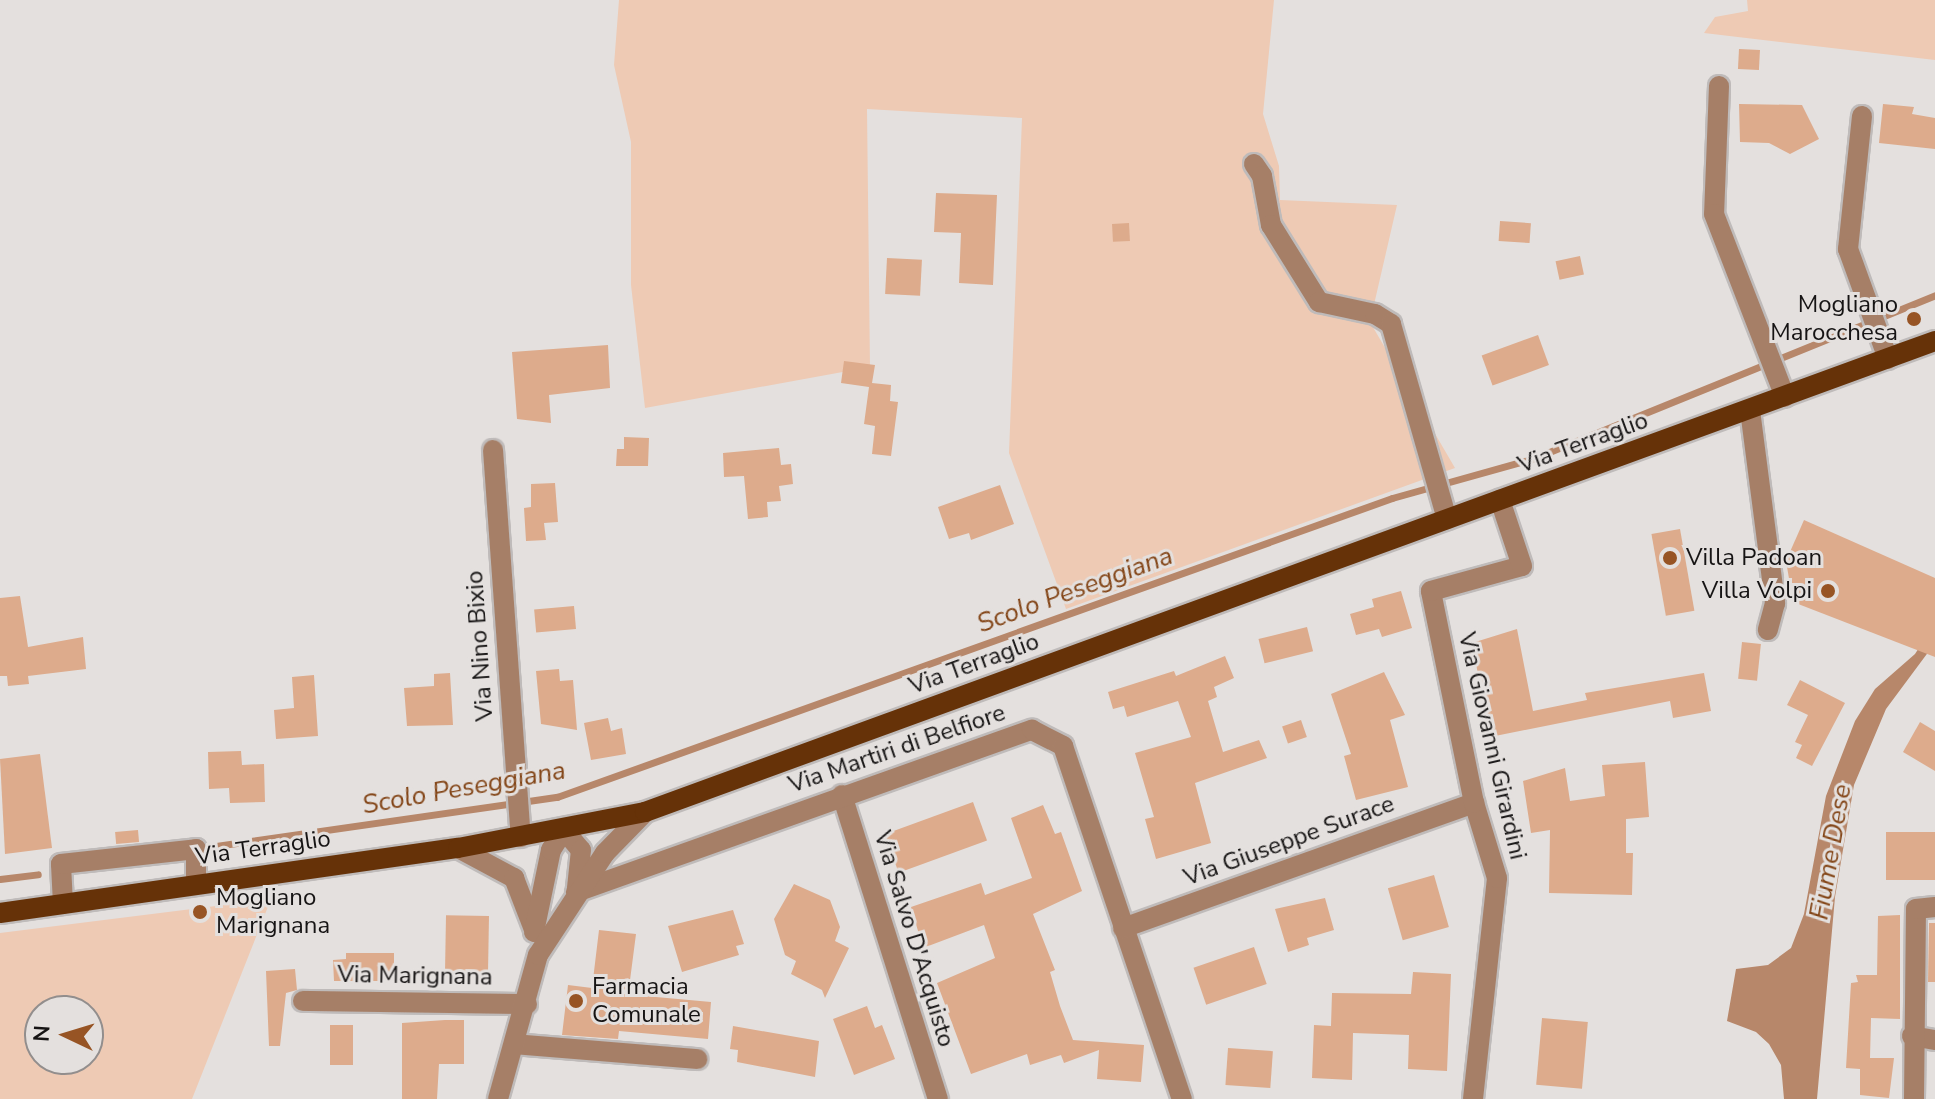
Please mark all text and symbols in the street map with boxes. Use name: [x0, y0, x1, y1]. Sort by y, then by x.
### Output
place label: Mogliano Marocchesa: [1770, 291, 1898, 347]
marker: Mogliano Marocchesa: [1905, 310, 1923, 328]
street label: Via Terraglio: [1514, 406, 1652, 480]
water label: Scolo Peseggiana: [973, 540, 1177, 640]
place label: Villa Padoan: [1686, 544, 1822, 572]
marker: Villa Padoan: [1661, 549, 1679, 567]
street label: Via Nino Bixio: [460, 570, 500, 722]
place label: Villa Volpi: [1702, 577, 1812, 605]
marker: Villa Volpi: [1819, 582, 1837, 600]
street label: Via Terraglio: [905, 627, 1043, 701]
street label: Via Giovanni Girardini: [1452, 630, 1532, 862]
street label: Via Martiri di Belfiore: [785, 698, 1009, 800]
water label: Scolo Peseggiana: [360, 755, 568, 821]
water label: Fiume Dese: [1804, 782, 1858, 922]
street label: Via Giuseppe Surace: [1180, 790, 1398, 892]
street label: Via Terraglio: [194, 824, 332, 872]
street label: Via Salvo D'Acquisto: [867, 827, 961, 1051]
place label: Mogliano Marignana: [216, 884, 330, 940]
marker: Mogliano Marignana: [191, 903, 209, 921]
street label: Via Marignana: [337, 960, 493, 992]
place label: Farmacia Comunale: [592, 973, 701, 1029]
marker: Farmacia Comunale: [567, 992, 585, 1010]
north arrow: [24, 995, 104, 1075]
text: N: [27, 1024, 58, 1043]

